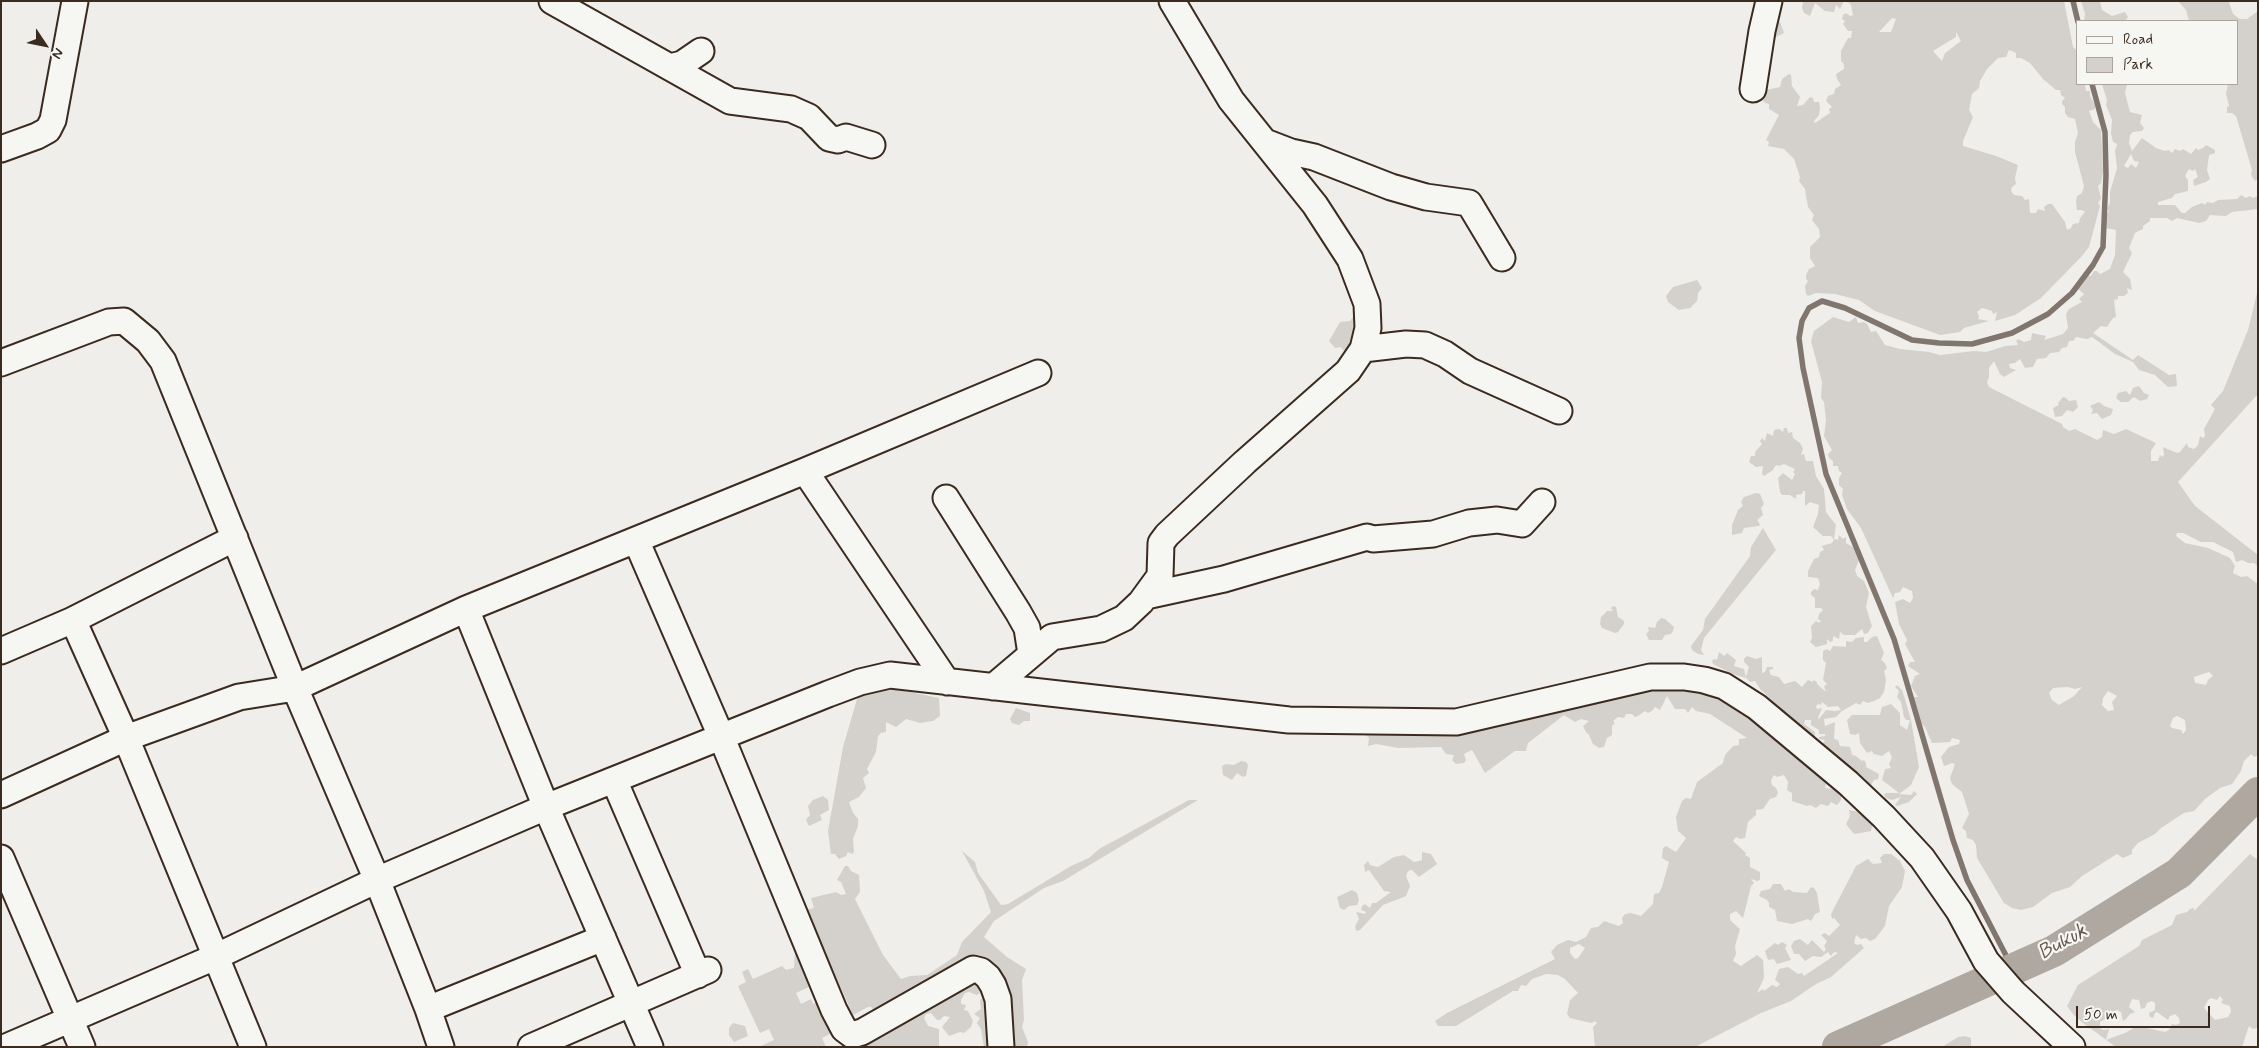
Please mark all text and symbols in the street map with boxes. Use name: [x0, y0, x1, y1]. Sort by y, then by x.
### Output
north arrow: [20, 20, 70, 70]
legend: [2076, 20, 2239, 85]
text: Road: [2123, 30, 2153, 50]
text: N: [47, 44, 68, 62]
text: Park: [2123, 55, 2153, 75]
water label: Bukuk: [2034, 919, 2092, 967]
scale bar: [2079, 996, 2213, 1028]
text: 50 m: [2084, 1005, 2118, 1025]

